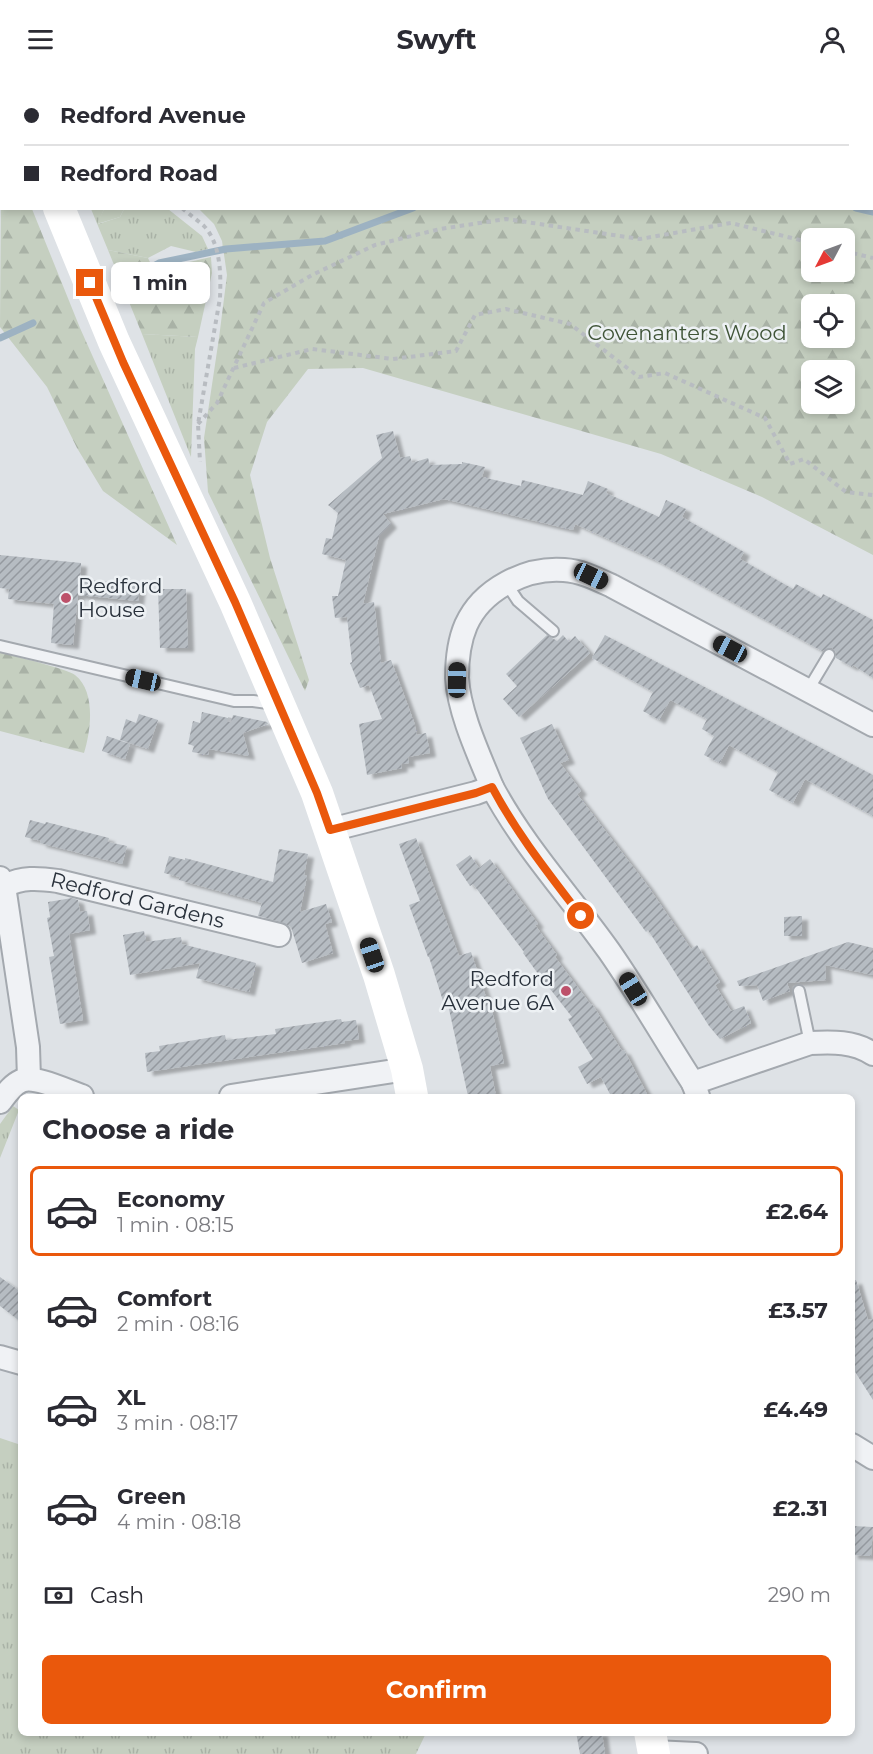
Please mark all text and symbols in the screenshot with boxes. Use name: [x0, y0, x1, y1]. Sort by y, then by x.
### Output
icon: menu: [24, 23, 57, 56]
text: Swyft: [396, 23, 477, 56]
icon: person: [816, 23, 849, 56]
text: Redford Avenue: [60, 102, 246, 129]
text: Redford Road: [60, 160, 218, 187]
north arrow: [801, 228, 855, 282]
map controls: [801, 228, 855, 414]
callout: 1 min: [111, 262, 210, 304]
route end: [76, 269, 103, 296]
text: 1 min: [133, 271, 188, 295]
button: locate: [801, 294, 855, 348]
park label: Covenanters Wood: [587, 320, 787, 345]
button: layers: [801, 360, 855, 414]
car: [571, 560, 611, 592]
place label: Redford House: [78, 573, 163, 622]
marker: Redford House: [59, 591, 73, 605]
car: [710, 633, 750, 665]
car: [448, 662, 466, 698]
car: [123, 667, 163, 693]
street label: Redford Gardens: [48, 867, 227, 933]
route start: [567, 902, 594, 929]
car: [358, 935, 386, 975]
place label: Redford Avenue 6A: [441, 966, 555, 1015]
car: [616, 969, 650, 1009]
marker: Redford Avenue 6A: [559, 984, 573, 998]
text: Choose a ride: [42, 1113, 234, 1146]
icon: car: [45, 1184, 99, 1238]
text: Economy: [117, 1186, 225, 1213]
text: £2.64: [766, 1198, 828, 1225]
text: 1 min · 08:15: [117, 1213, 234, 1237]
icon: car: [45, 1283, 99, 1337]
text: Comfort: [117, 1285, 212, 1312]
text: £3.57: [768, 1297, 828, 1324]
text: 2 min · 08:16: [117, 1312, 239, 1336]
icon: car: [45, 1382, 99, 1436]
text: XL: [117, 1384, 146, 1411]
text: £4.49: [763, 1396, 828, 1423]
text: 3 min · 08:17: [117, 1411, 238, 1435]
icon: car: [45, 1481, 99, 1535]
text: Green: [117, 1483, 186, 1510]
text: £2.31: [773, 1495, 828, 1522]
text: 4 min · 08:18: [117, 1510, 241, 1534]
icon: cash: [42, 1579, 75, 1612]
text: Cash: [90, 1582, 144, 1609]
text: 290 m: [768, 1583, 831, 1607]
button: Confirm: [42, 1655, 831, 1724]

